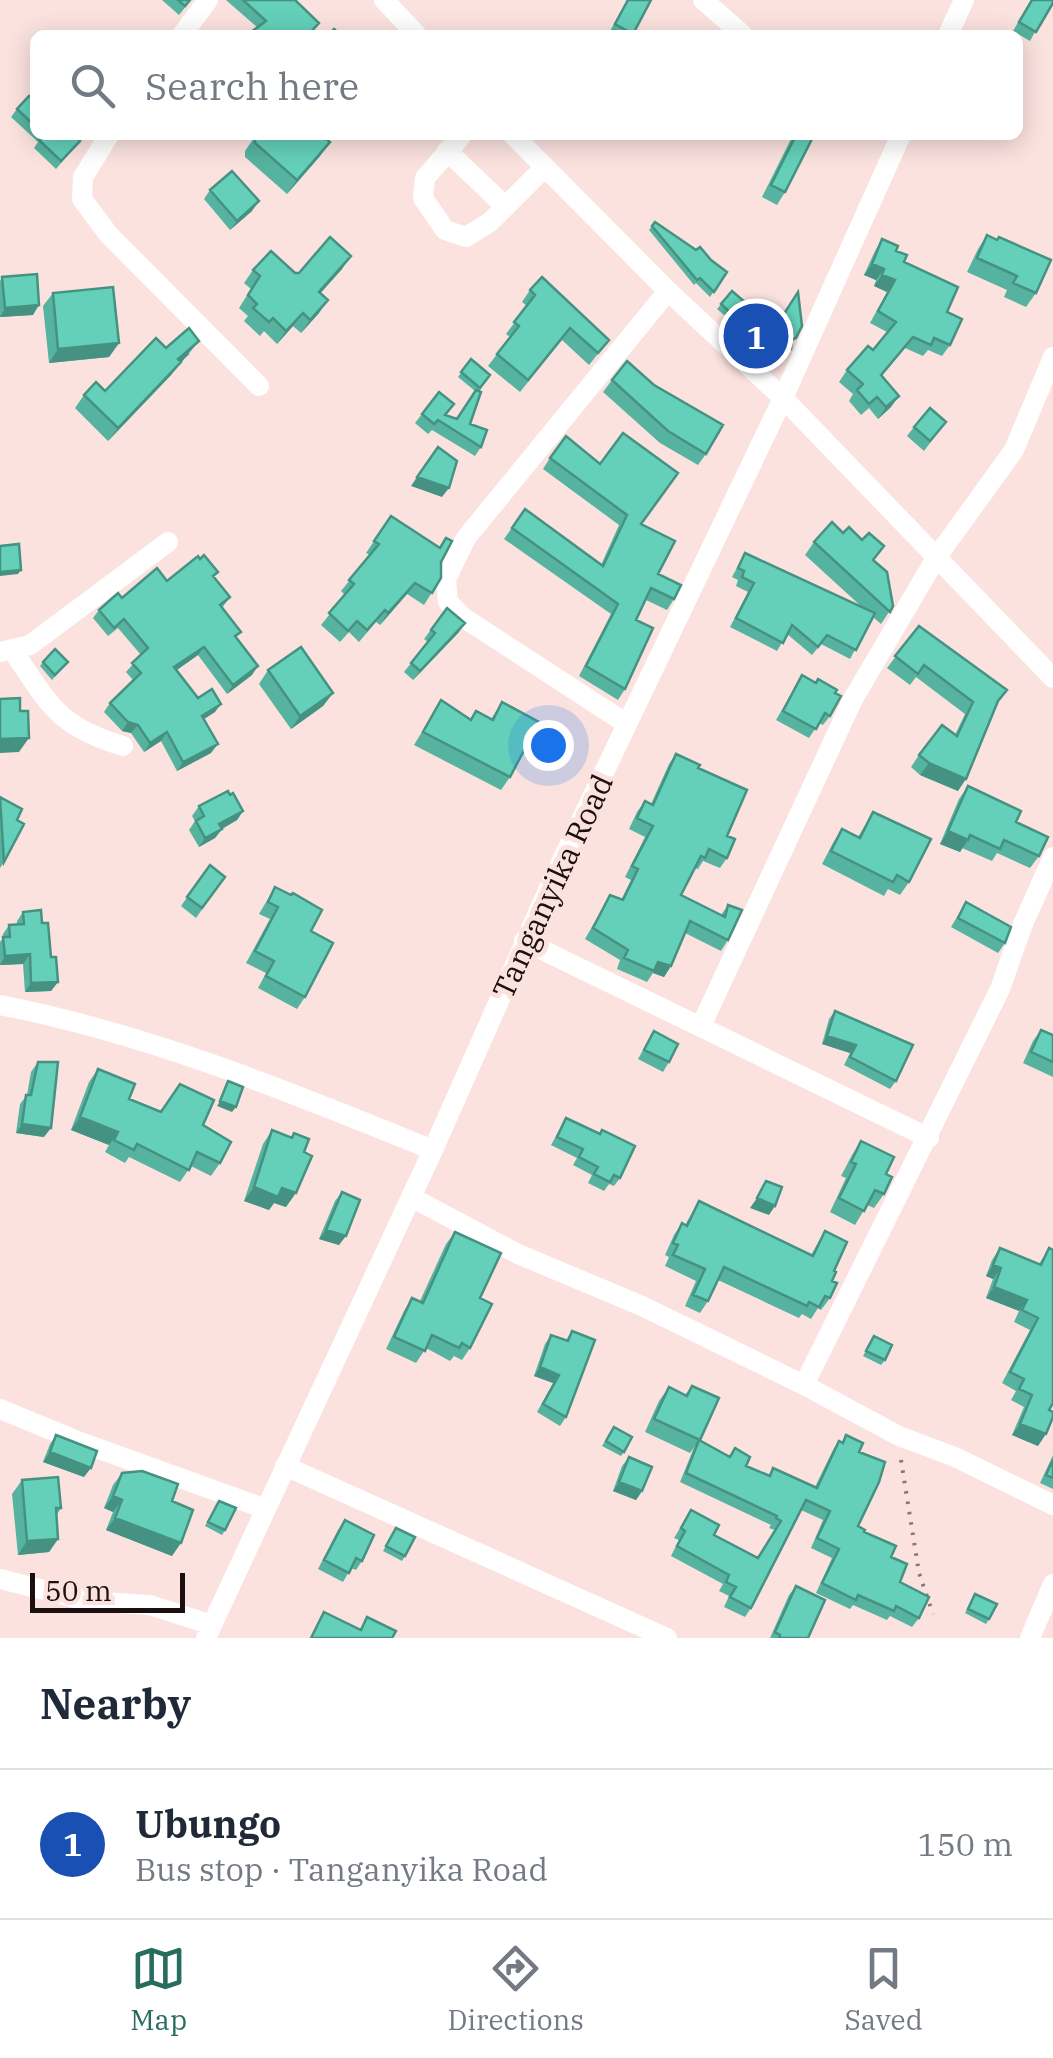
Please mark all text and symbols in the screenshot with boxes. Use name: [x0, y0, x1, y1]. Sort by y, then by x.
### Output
search box: [30, 30, 1023, 140]
icon: search: [65, 58, 120, 113]
text: Search here: [145, 61, 359, 110]
pin: 1: [724, 298, 788, 374]
your location: [523, 720, 574, 771]
street label: Tanganyika Road: [483, 768, 621, 1004]
scale bar: [30, 1568, 185, 1612]
text: 50 m: [45, 1572, 112, 1609]
text: Nearby: [40, 1676, 191, 1731]
text: Ubungo: [135, 1799, 281, 1848]
text: 1: [63, 1823, 82, 1865]
text: 150 m: [917, 1823, 1013, 1865]
text: Bus stop · Tanganyika Road: [135, 1848, 548, 1890]
tab: Map: [130, 1941, 187, 2038]
tab: Directions: [447, 1941, 584, 2038]
tab: Saved: [844, 1941, 923, 2038]

